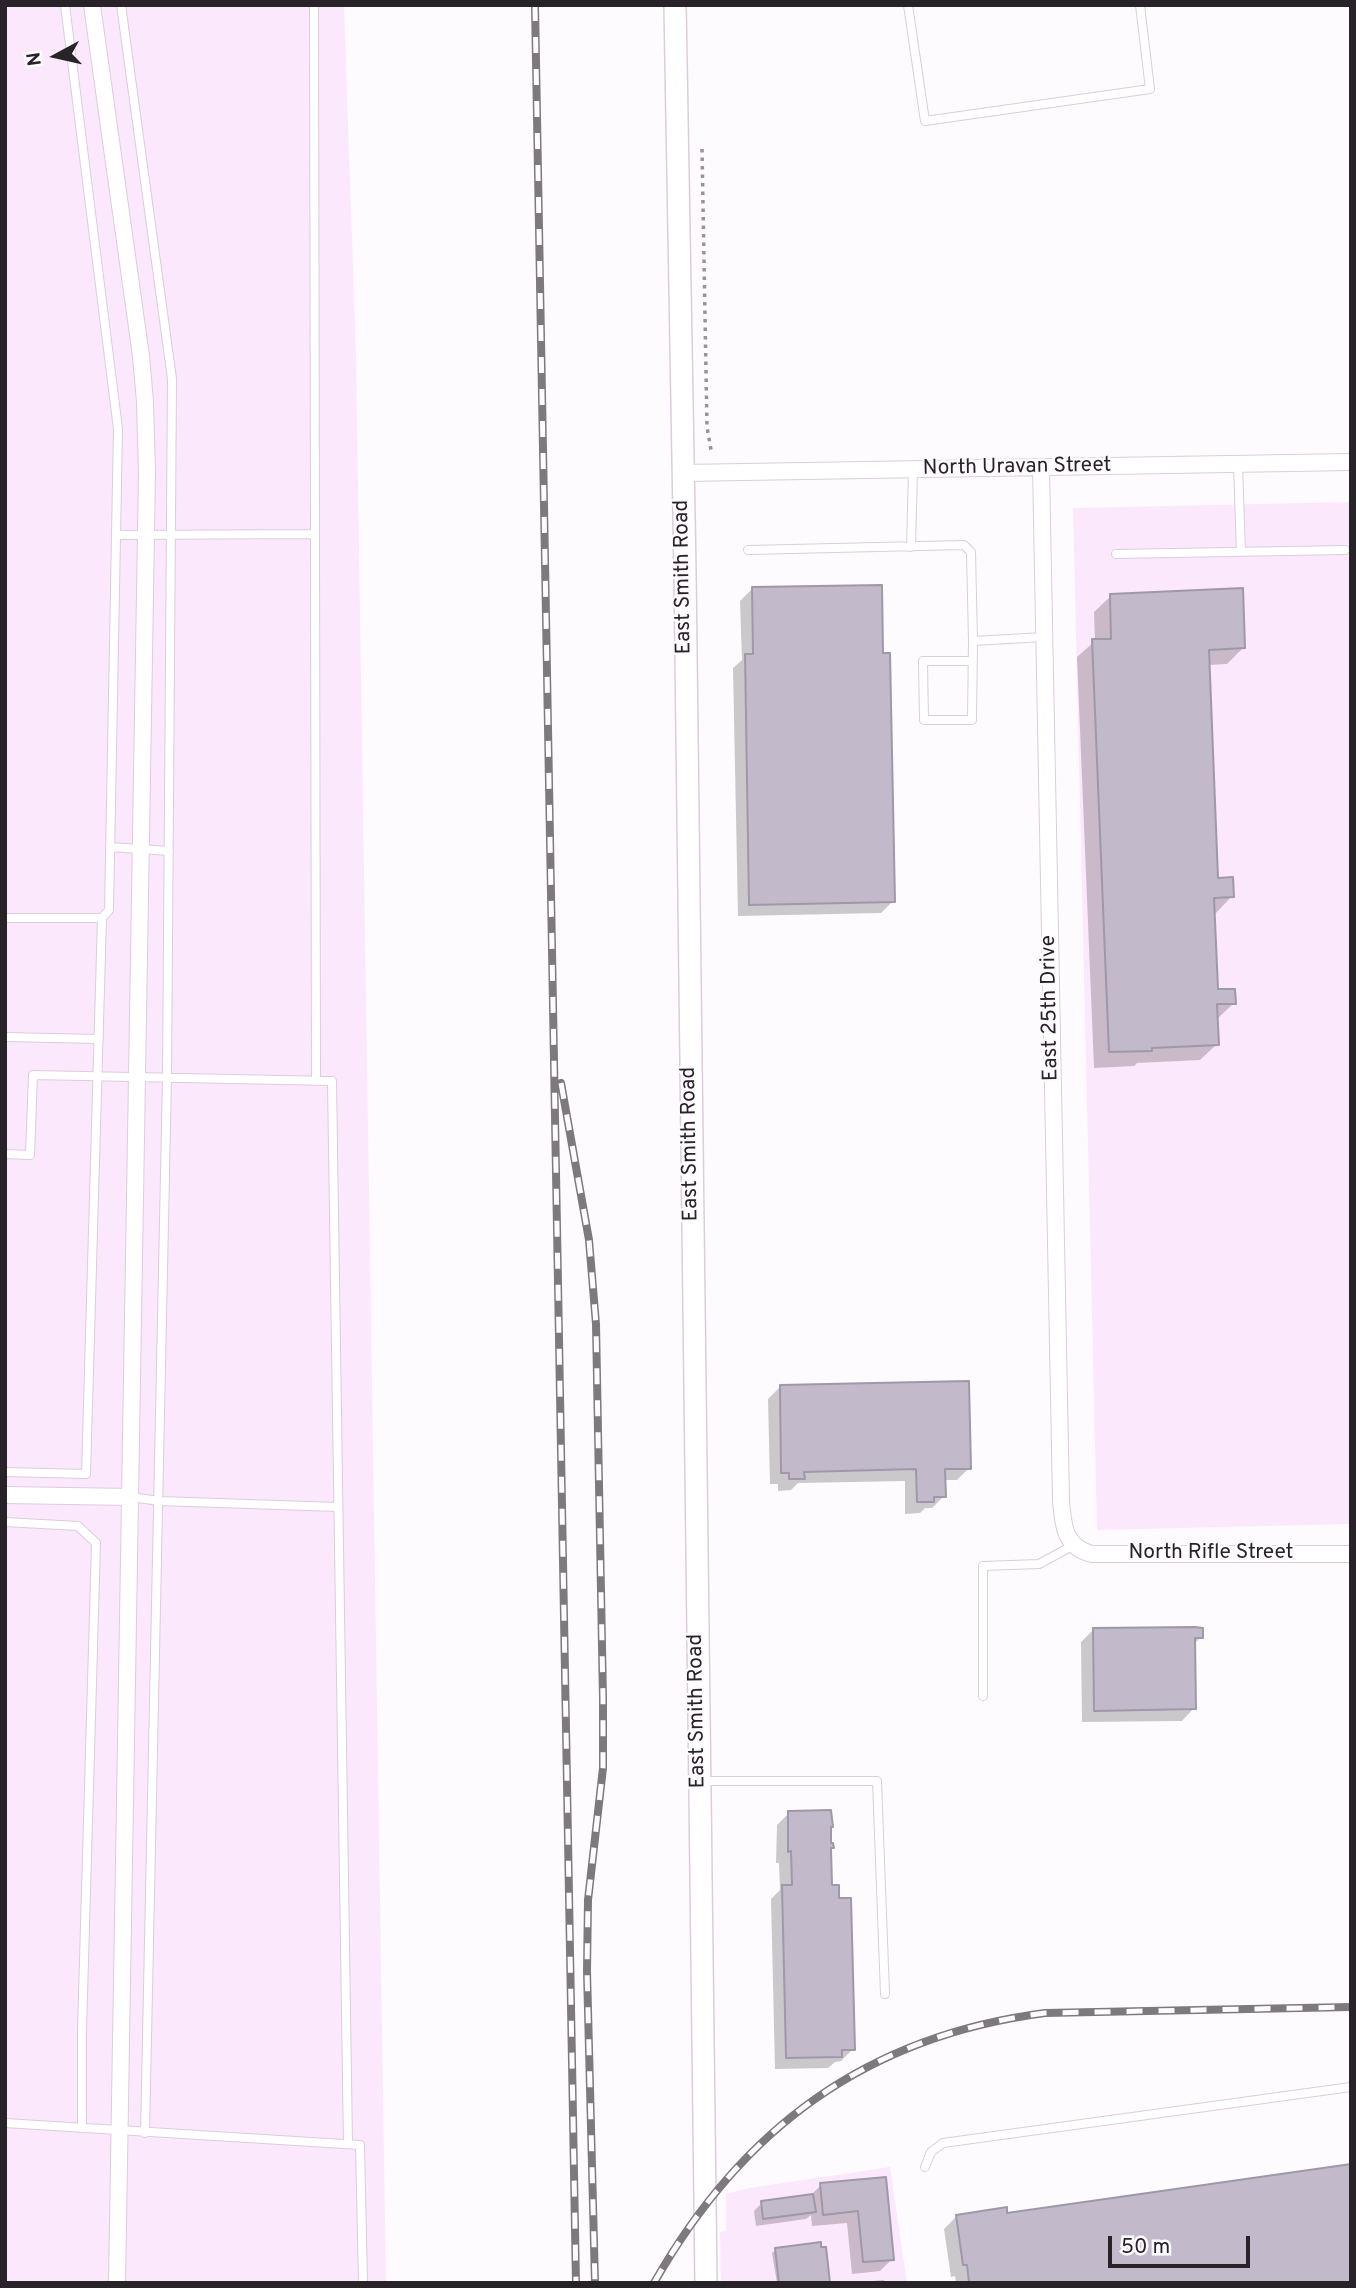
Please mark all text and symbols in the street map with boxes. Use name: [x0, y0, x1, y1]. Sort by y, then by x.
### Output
north arrow: [21, 21, 91, 91]
text: N: [22, 50, 48, 67]
street label: North Uravan Street: [922, 454, 1112, 482]
street label: East Smith Road: [670, 499, 698, 655]
street label: East 25th Drive: [1037, 935, 1065, 1081]
street label: East Smith Road: [677, 1066, 705, 1222]
street label: North Rifle Street: [1128, 1541, 1294, 1567]
street label: East Smith Road: [684, 1633, 712, 1789]
scale bar: [1111, 2222, 1253, 2266]
text: 50 m: [1121, 2234, 1170, 2261]

